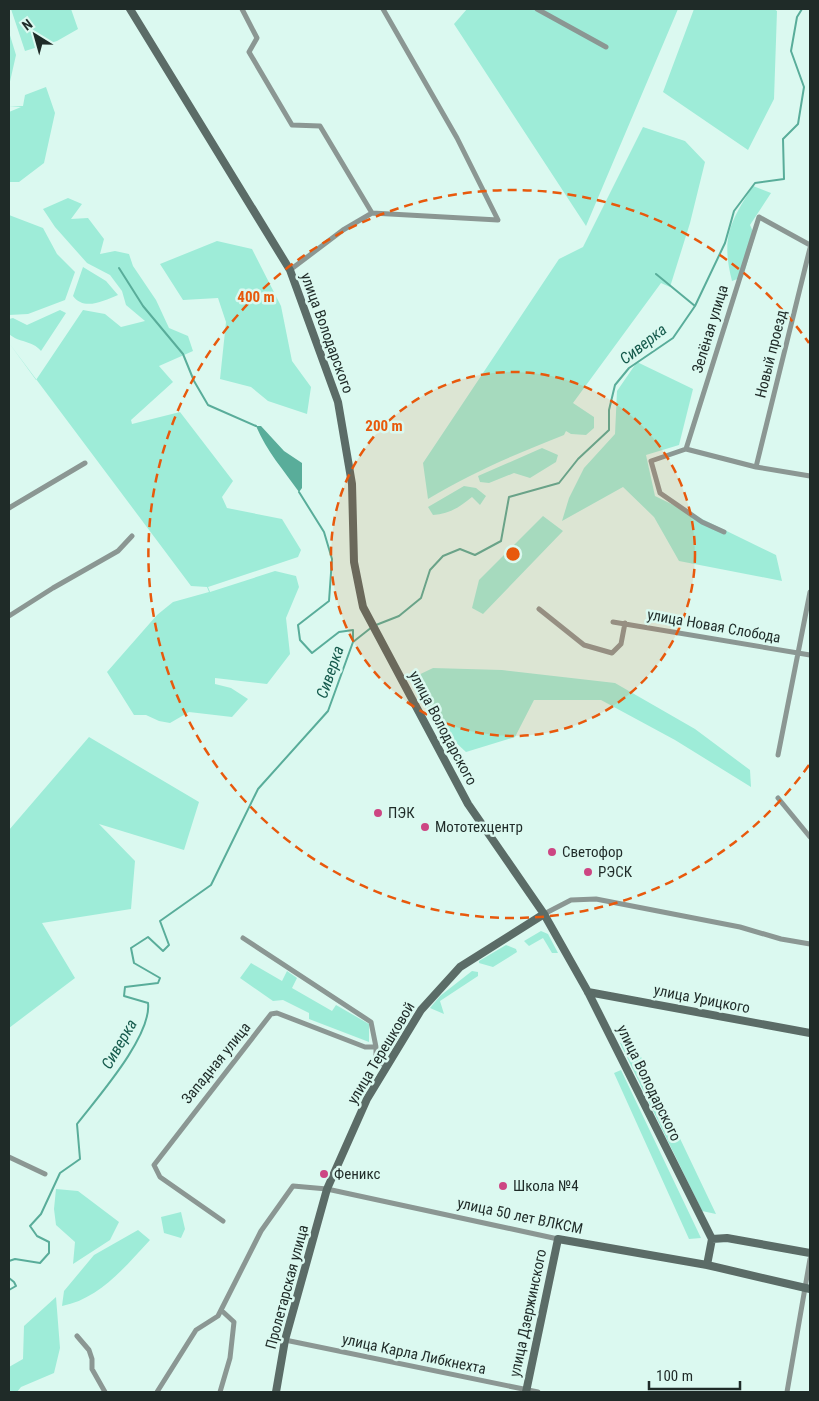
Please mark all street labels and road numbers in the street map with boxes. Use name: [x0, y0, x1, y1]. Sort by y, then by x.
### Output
street label: улица Володарского: [297, 270, 357, 396]
street label: Зелёная улица: [688, 283, 732, 375]
street label: Новый проезд: [751, 308, 791, 400]
street label: улица Новая Слобода: [646, 605, 782, 647]
street label: улица Володарского: [405, 668, 481, 788]
street label: улица Урицкого: [652, 981, 752, 1017]
street label: улица Терешковой: [343, 999, 419, 1107]
street label: Западная улица: [178, 1019, 254, 1107]
street label: улица Володарского: [613, 1022, 685, 1144]
street label: улица 50 лет ВЛКСМ: [456, 1194, 584, 1238]
street label: Пролетарская улица: [262, 1223, 312, 1351]
street label: улица Дзержинского: [506, 1247, 550, 1379]
street label: улица Карла Либкнехта: [340, 1330, 488, 1378]

